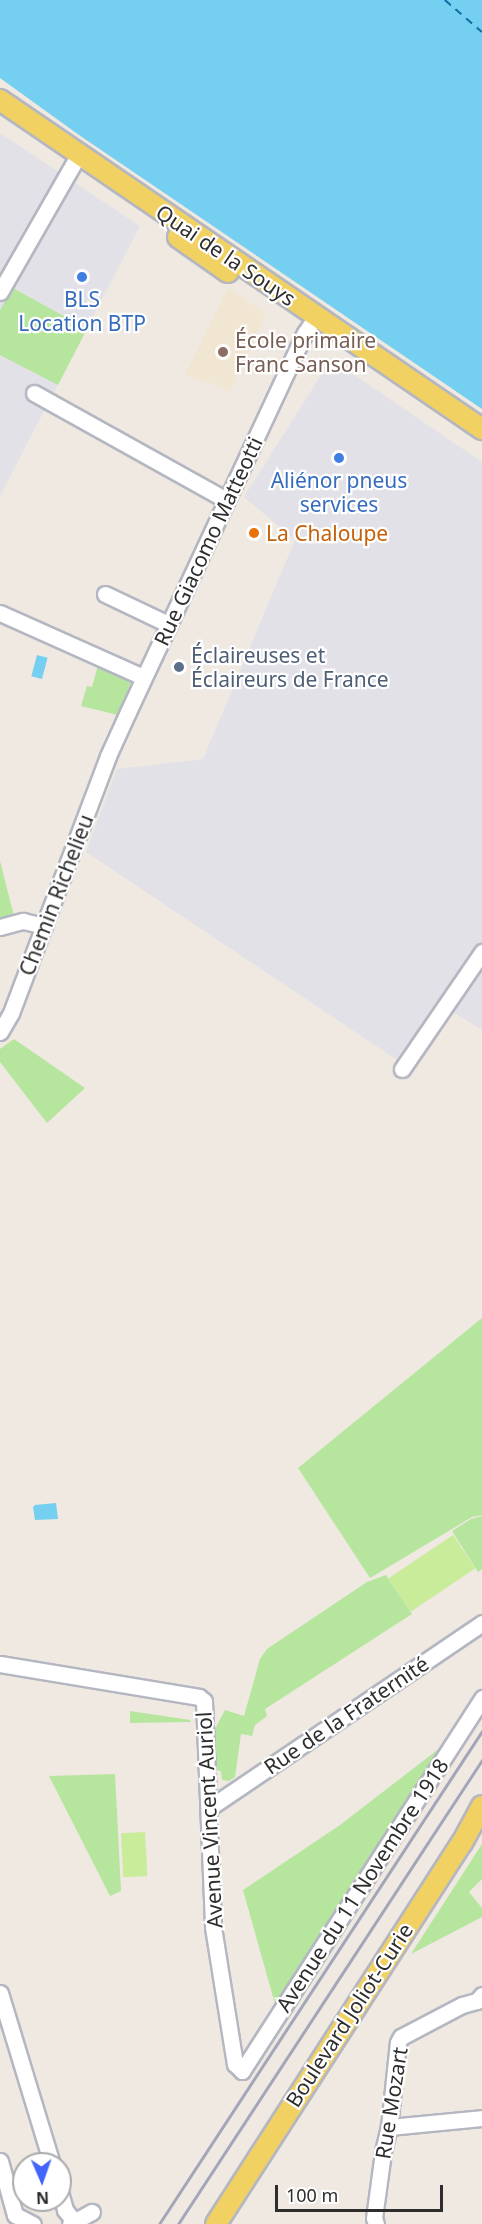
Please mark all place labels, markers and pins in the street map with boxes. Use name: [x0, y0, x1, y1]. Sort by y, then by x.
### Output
marker: BLS Location BTP: [75, 270, 89, 284]
place label: BLS Location BTP: [18, 286, 146, 336]
place label: École primaire Franc Sanson: [235, 327, 376, 377]
marker: École primaire Franc Sanson: [216, 345, 230, 359]
marker: Aliénor pneus services: [332, 451, 346, 465]
place label: Aliénor pneus services: [271, 467, 407, 517]
place label: La Chaloupe: [266, 520, 388, 546]
marker: La Chaloupe: [247, 526, 261, 540]
place label: Éclaireuses et Éclaireurs de France: [191, 642, 389, 692]
marker: Éclaireuses et Éclaireurs de France: [172, 660, 186, 674]

